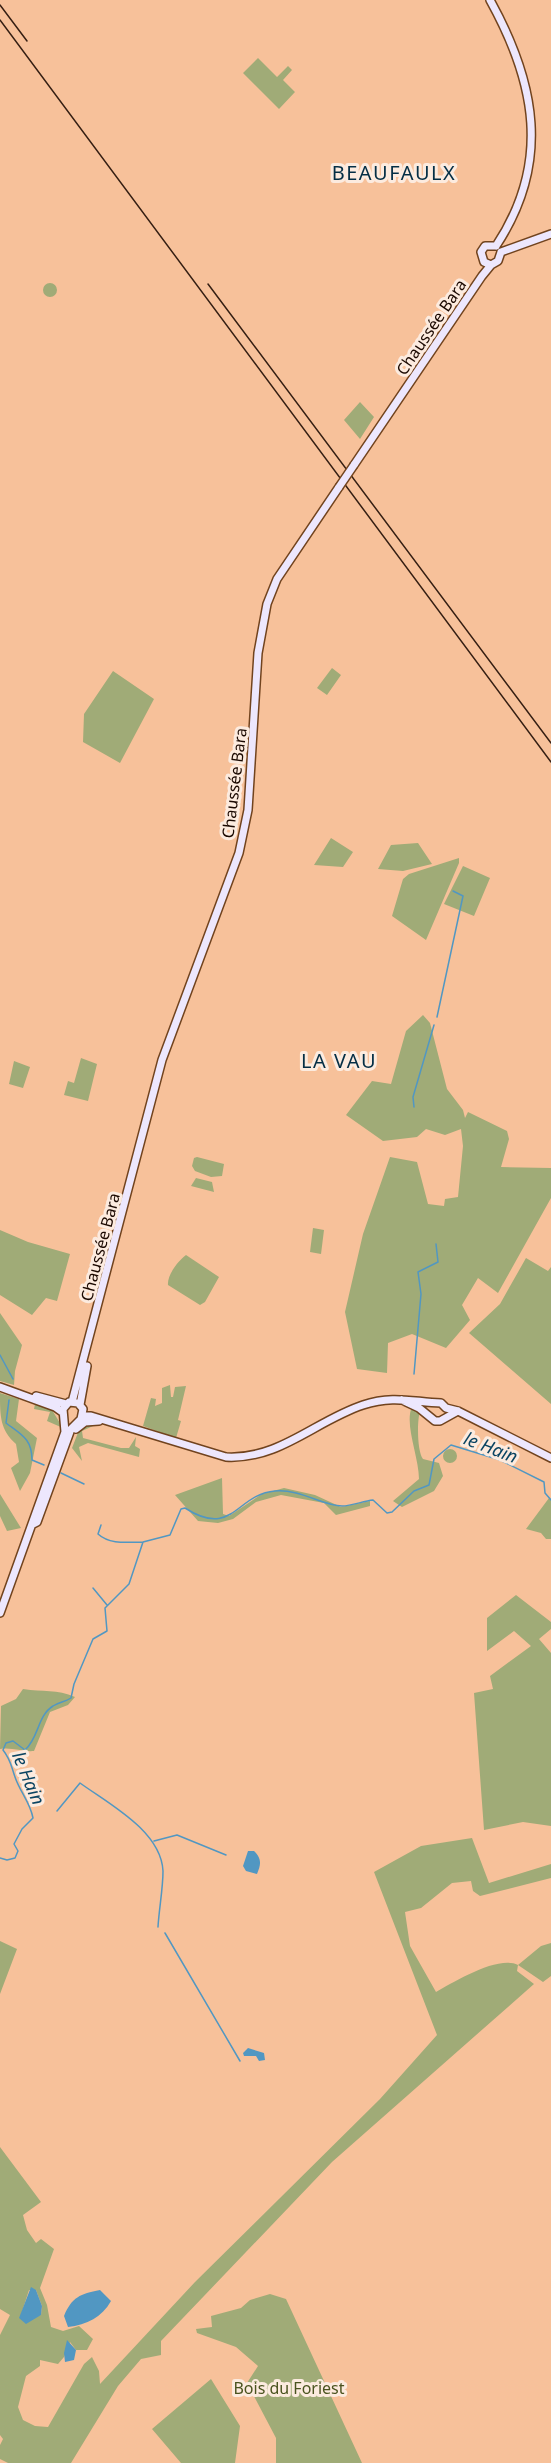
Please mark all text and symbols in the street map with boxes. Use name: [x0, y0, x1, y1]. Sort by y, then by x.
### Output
district label: BEAUFAULX: [332, 159, 456, 186]
street label: Chaussée Bara: [391, 275, 471, 379]
street label: Chaussée Bara: [216, 727, 252, 839]
district label: LA VAU: [301, 1047, 377, 1074]
street label: Chaussée Bara: [75, 1191, 125, 1303]
water label: le Hain: [461, 1426, 521, 1468]
water label: le Hain: [7, 1748, 51, 1808]
park label: Bois du Foriest: [233, 2377, 345, 2399]

